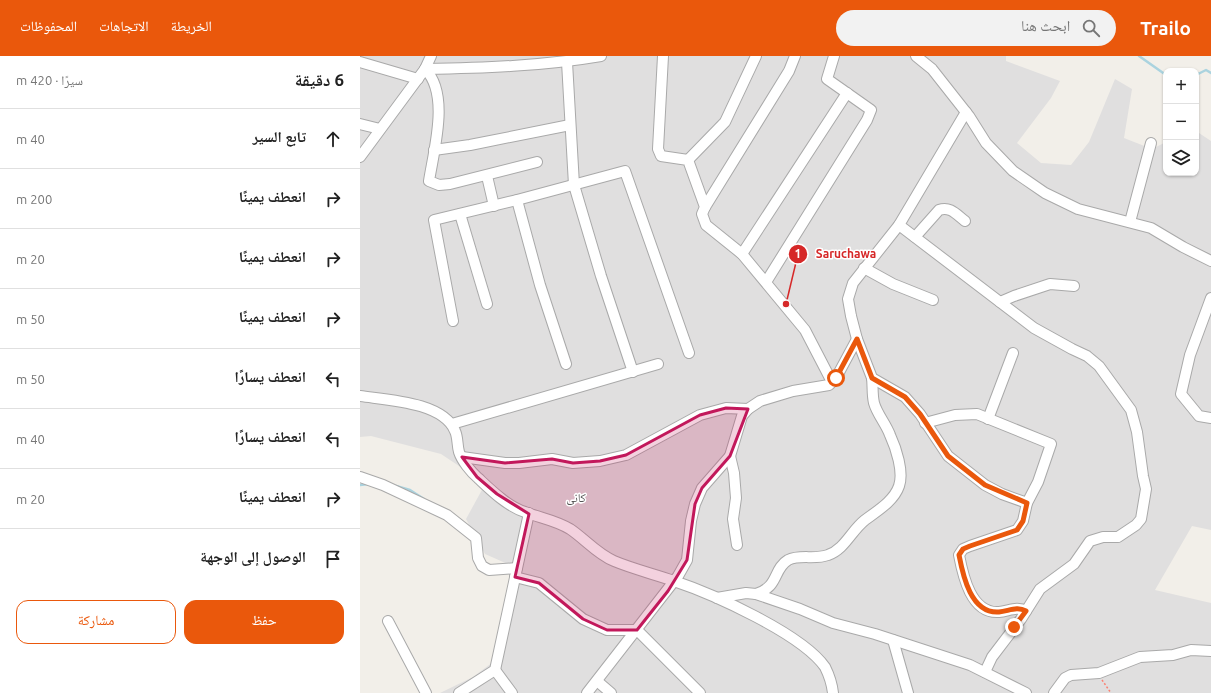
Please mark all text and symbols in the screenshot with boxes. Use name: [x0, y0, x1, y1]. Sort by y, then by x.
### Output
search box: [836, 10, 1116, 46]
text: ابحث هنا: [1021, 17, 1070, 34]
icon: search: [1080, 17, 1102, 39]
text: Trailo: [1140, 17, 1191, 39]
text: المحفوظات: [20, 18, 77, 34]
text: الاتجاهات: [99, 18, 149, 34]
text: الخريطة: [171, 18, 212, 34]
map controls: [1163, 68, 1199, 176]
button: +: [1163, 68, 1199, 104]
text: 6 دقيقة: [295, 70, 344, 89]
text: سيرًا · 420 m: [16, 73, 83, 87]
button: −: [1163, 104, 1199, 140]
text: تابع السير: [252, 128, 306, 145]
icon: ahead: [322, 128, 344, 150]
text: 40 m: [16, 132, 45, 146]
button: layers: [1163, 140, 1199, 176]
text: انعطف يمينًا: [239, 188, 306, 205]
icon: right: [322, 188, 344, 210]
text: 200 m: [16, 192, 52, 206]
callout: Saruchawa: [788, 242, 884, 266]
text: 1: [795, 247, 801, 260]
text: Saruchawa: [816, 247, 876, 260]
text: انعطف يمينًا: [239, 248, 306, 265]
icon: right: [322, 248, 344, 270]
text: 20 m: [16, 252, 45, 266]
text: انعطف يمينًا: [239, 308, 306, 325]
icon: right: [322, 308, 344, 330]
text: 50 m: [16, 312, 45, 326]
text: انعطف يسارًا: [234, 368, 306, 385]
icon: left: [322, 368, 344, 390]
route start: [827, 369, 845, 387]
text: 50 m: [16, 372, 45, 386]
text: انعطف يسارًا: [234, 428, 306, 445]
icon: left: [322, 428, 344, 450]
text: 40 m: [16, 432, 45, 446]
text: انعطف يمينًا: [239, 488, 306, 505]
icon: right: [322, 488, 344, 510]
district label: کانی: [566, 491, 586, 505]
text: 20 m: [16, 492, 45, 506]
text: الوصول إلى الوجهة: [200, 548, 306, 565]
icon: arrive: [322, 548, 344, 570]
button: مشاركة: [16, 600, 176, 644]
button: حفظ: [184, 600, 344, 644]
route end: [1005, 618, 1023, 636]

